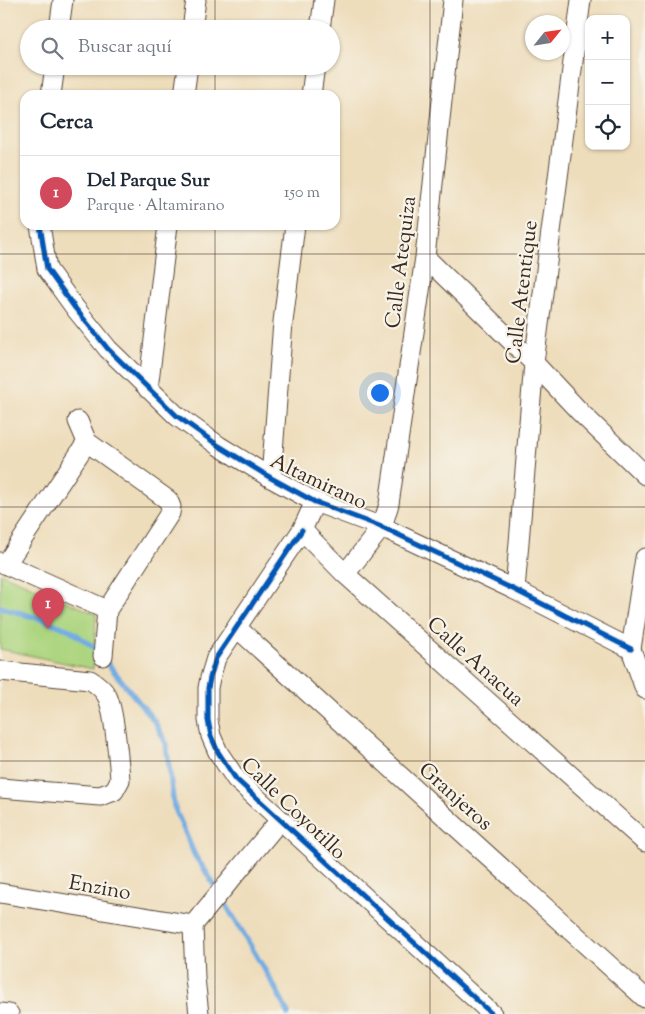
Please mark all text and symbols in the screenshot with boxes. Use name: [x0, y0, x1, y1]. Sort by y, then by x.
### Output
north arrow: [525, 15, 570, 60]
map controls: [585, 15, 630, 150]
button: +: [585, 15, 630, 60]
search box: [20, 20, 340, 75]
icon: search: [38, 34, 66, 62]
text: Buscar aquí: [78, 34, 172, 61]
button: −: [585, 60, 630, 105]
button: locate: [585, 105, 630, 150]
text: Cerca: [40, 108, 93, 138]
text: Del Parque Sur: [87, 168, 210, 195]
text: 1: [53, 182, 59, 205]
text: 150 m: [284, 182, 320, 205]
street label: Calle Atequiza: [379, 194, 425, 330]
text: Parque · Altamirano: [87, 195, 225, 218]
street label: Calle Atentique: [499, 219, 547, 366]
your location: [367, 380, 393, 406]
street label: Altamirano: [265, 447, 372, 518]
pin: 1: [32, 588, 64, 629]
street label: Calle Anacua: [419, 610, 530, 715]
street label: Calle Coyotillo: [233, 751, 352, 868]
street label: Granjeros: [411, 756, 498, 839]
street label: Enzino: [66, 869, 133, 909]

